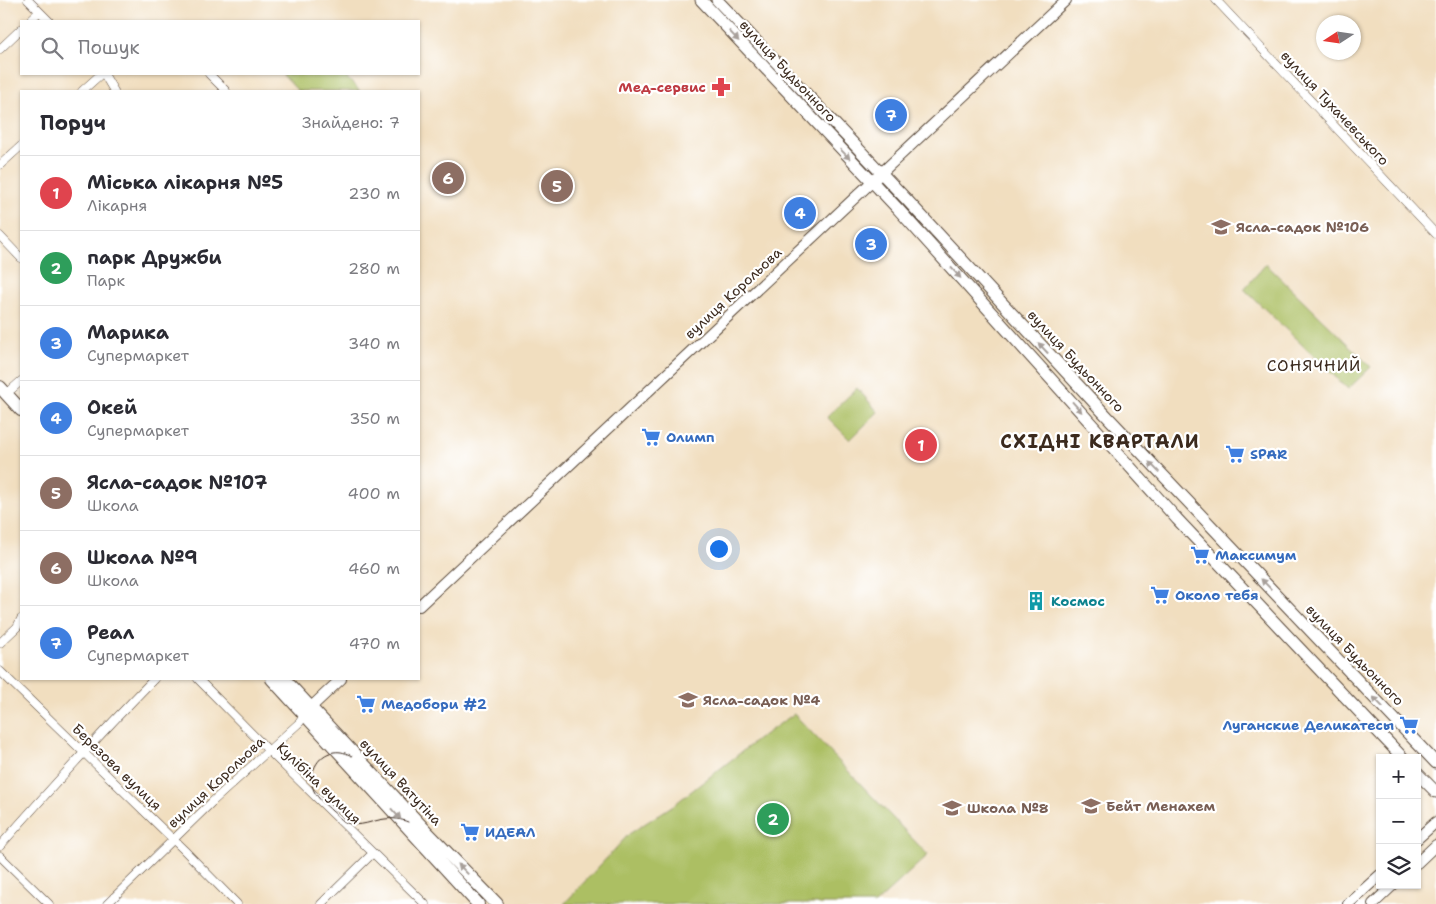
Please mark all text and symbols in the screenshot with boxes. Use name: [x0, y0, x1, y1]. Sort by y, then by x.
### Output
north arrow: [1316, 15, 1361, 60]
street label: вулиця Будьонного: [736, 16, 840, 126]
search box: [20, 20, 420, 75]
one-way arrow: [728, 29, 740, 41]
icon: search: [38, 34, 66, 62]
text: Пошук: [78, 35, 140, 60]
street label: вулиця Тухачевського: [1277, 47, 1393, 169]
pharmacy icon: Мед-сервис: [710, 76, 732, 98]
place label: Мед-сервис: [618, 78, 706, 96]
pin: 7: [875, 96, 907, 134]
text: Поруч: [40, 109, 106, 137]
text: Знайдено: 7: [302, 112, 400, 133]
one-way arrow: [839, 148, 851, 160]
pin: 6: [432, 159, 464, 197]
pin: 5: [541, 167, 573, 205]
text: Міська лікарня №5: [87, 170, 283, 195]
text: 1: [52, 183, 60, 204]
text: 230 m: [348, 183, 400, 204]
pin: 4: [784, 194, 816, 232]
text: Лікарня: [87, 195, 147, 216]
school or university icon: Ясла-садок №106: [1210, 216, 1232, 238]
place label: Ясла-садок №106: [1236, 218, 1369, 236]
pin: 3: [855, 225, 887, 263]
street label: вулиця Корольова: [681, 243, 785, 343]
text: парк Дружби: [87, 245, 222, 270]
text: 2: [50, 258, 62, 279]
text: 280 m: [348, 258, 400, 279]
one-way arrow: [950, 267, 961, 280]
text: Парк: [87, 270, 125, 291]
street label: вулиця Будьонного: [1024, 306, 1128, 416]
text: Марика: [87, 320, 169, 345]
text: 3: [50, 333, 62, 354]
text: 340 m: [348, 333, 400, 354]
one-way arrow: [1037, 342, 1049, 354]
text: Супермаркет: [87, 345, 189, 366]
district label: СОНЯЧНИЙ: [1267, 355, 1361, 376]
text: Окей: [87, 395, 137, 420]
one-way arrow: [1071, 400, 1083, 412]
text: 4: [50, 408, 62, 429]
text: 350 m: [349, 408, 400, 429]
text: Супермаркет: [87, 420, 189, 441]
supermarket icon: Олимп: [640, 426, 662, 448]
pin: 1: [905, 426, 937, 464]
place label: Олимп: [666, 428, 715, 446]
district label: СХІДНІ КВАРТАЛИ: [1000, 429, 1200, 454]
supermarket icon: SPAR: [1224, 443, 1246, 465]
place label: SPAR: [1250, 445, 1288, 463]
one-way arrow: [1148, 461, 1160, 473]
text: Ясла-садок №107: [87, 470, 267, 495]
text: 5: [51, 483, 61, 504]
text: 400 m: [347, 483, 400, 504]
text: Школа: [87, 495, 139, 516]
your location: [706, 536, 732, 562]
supermarket icon: Максимум: [1189, 544, 1211, 566]
text: Школа №9: [87, 545, 198, 570]
place label: Максимум: [1215, 546, 1297, 564]
text: 6: [50, 558, 62, 579]
text: 460 m: [348, 558, 400, 579]
text: Школа: [87, 570, 139, 591]
one-way arrow: [1260, 579, 1272, 591]
supermarket icon: Около тебя: [1149, 584, 1171, 606]
place label: Около тебя: [1175, 586, 1258, 604]
building icon: Космос: [1025, 590, 1047, 612]
place label: Космос: [1051, 592, 1105, 610]
street label: вулиця Будьонного: [1302, 601, 1408, 709]
text: Реал: [87, 620, 134, 645]
text: 7: [50, 633, 62, 654]
text: 470 m: [349, 633, 400, 654]
text: Супермаркет: [87, 645, 189, 666]
school or university icon: Ясла-садок №4: [677, 689, 699, 711]
place label: Ясла-садок №4: [703, 691, 821, 709]
supermarket icon: Медобори #2: [355, 693, 377, 715]
place label: Медобори #2: [381, 695, 487, 713]
one-way arrow: [1372, 696, 1384, 708]
supermarket icon: Луганские Деликатесы: [1398, 714, 1420, 736]
place label: Луганские Деликатесы: [1222, 716, 1394, 734]
street label: Березова вулиця: [68, 720, 166, 814]
street label: вулиця Корольова: [164, 732, 268, 832]
street label: вулиця Ватутіна: [356, 735, 446, 829]
street label: Кулібіна вулиця: [273, 738, 365, 828]
map controls: [1376, 754, 1421, 889]
button: +: [1376, 754, 1421, 799]
school or university icon: Бейт Менахем: [1080, 795, 1102, 817]
school or university icon: Школа №8: [941, 797, 963, 819]
place label: Бейт Менахем: [1106, 797, 1216, 815]
place label: Школа №8: [967, 799, 1049, 817]
button: −: [1376, 799, 1421, 844]
pin: 2: [757, 800, 789, 838]
one-way arrow: [391, 808, 402, 821]
supermarket icon: ИДЕАЛ: [459, 821, 481, 843]
place label: ИДЕАЛ: [485, 823, 536, 841]
button: layers: [1376, 844, 1421, 889]
one-way arrow: [457, 863, 469, 875]

